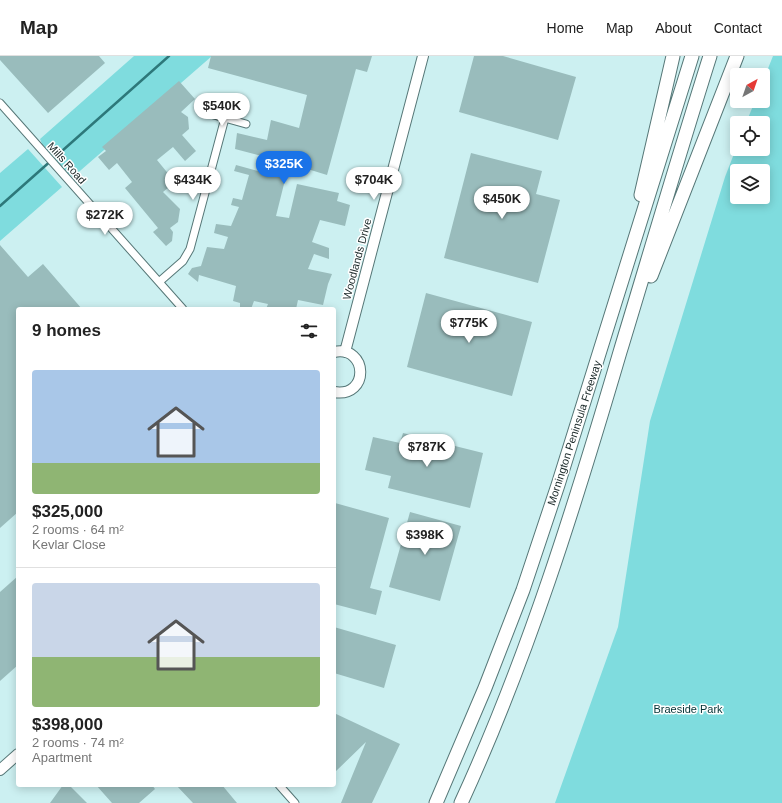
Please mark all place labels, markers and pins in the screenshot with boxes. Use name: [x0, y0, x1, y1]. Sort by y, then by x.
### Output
pin: $540K: [194, 93, 250, 127]
pin: $325K: [256, 151, 312, 185]
pin: $434K: [165, 167, 221, 201]
pin: $704K: [346, 167, 402, 201]
pin: $450K: [474, 186, 530, 220]
pin: $272K: [77, 202, 133, 236]
pin: $775K: [441, 310, 497, 344]
pin: $787K: [399, 434, 455, 468]
pin: $398K: [397, 522, 453, 556]

